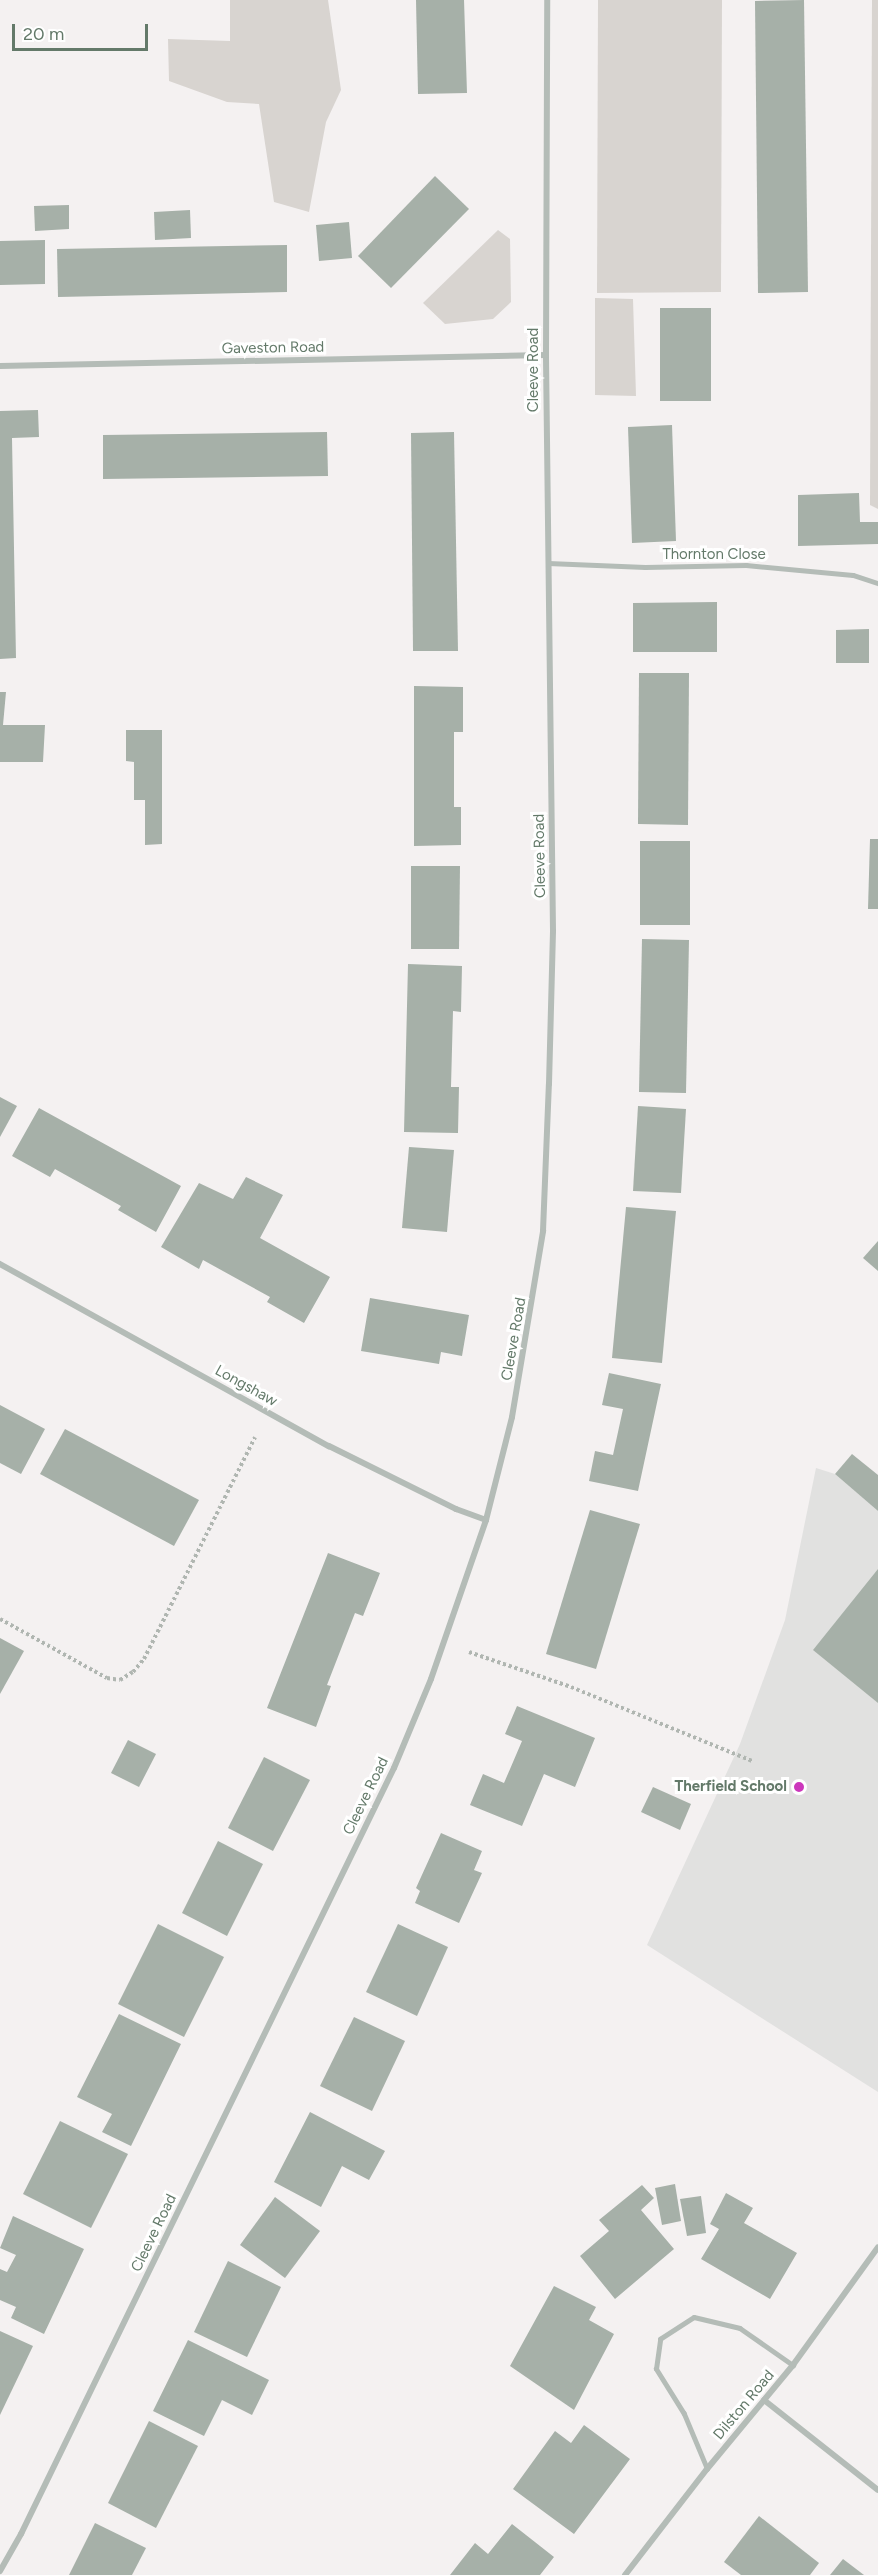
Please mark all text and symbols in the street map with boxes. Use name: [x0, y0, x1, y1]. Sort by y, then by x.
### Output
scale bar: [15, 12, 152, 50]
text: 20 m: [23, 23, 64, 45]
street label: Cleeve Road: [525, 328, 543, 412]
street label: Gaveston Road: [222, 338, 324, 358]
street label: Thornton Close: [662, 546, 766, 564]
street label: Cleeve Road: [530, 814, 550, 898]
street label: Cleeve Road: [498, 1296, 530, 1382]
street label: Longshaw: [212, 1362, 280, 1410]
street label: Cleeve Road: [339, 1754, 393, 1838]
place label: Therfield School: [674, 1778, 787, 1796]
marker: Therfield School: [792, 1780, 806, 1794]
street label: Cleeve Road: [127, 2191, 181, 2275]
street label: Dilston Road: [710, 2367, 778, 2443]

